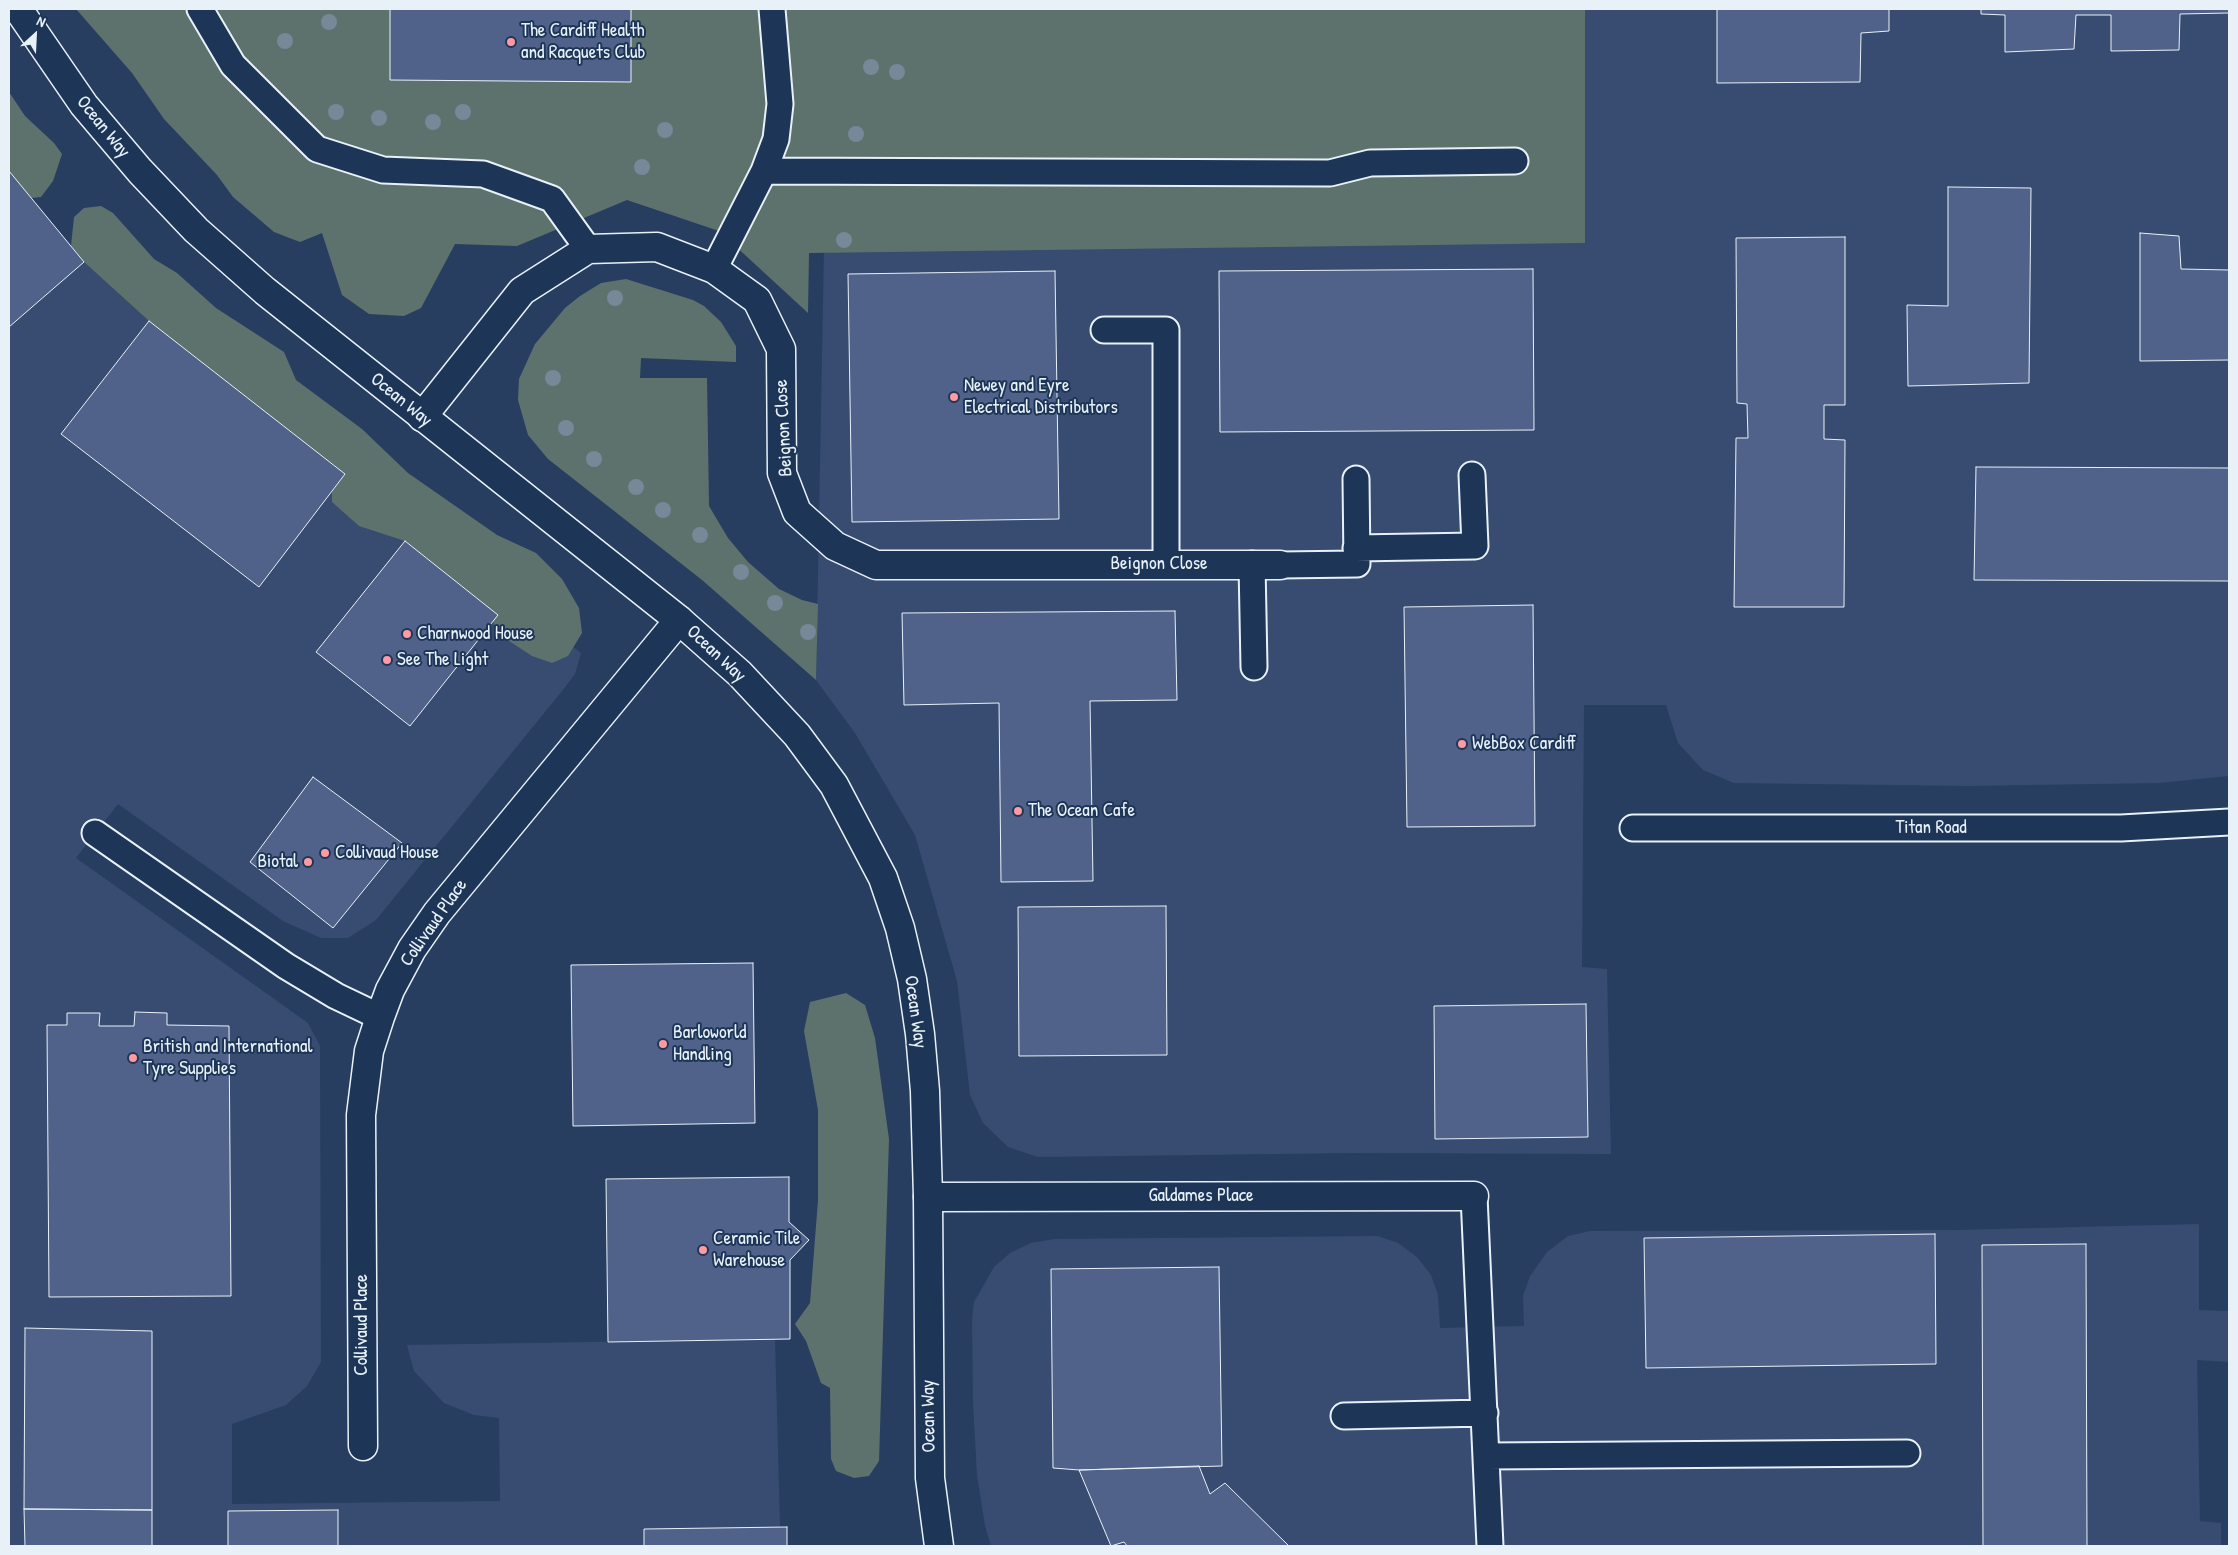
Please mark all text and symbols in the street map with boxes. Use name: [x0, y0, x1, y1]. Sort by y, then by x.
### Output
north arrow: [10, 10, 60, 60]
text: N: [34, 11, 49, 31]
place label: The Cardiff Health and Racquets Club: [521, 20, 645, 64]
marker: The Cardiff Health and Racquets Club: [505, 36, 517, 48]
street label: Ocean Way: [71, 91, 135, 163]
street label: Ocean Way: [365, 368, 437, 432]
place label: Newey and Eyre Electrical Distributors: [964, 375, 1118, 419]
street label: Beignon Close: [770, 379, 798, 477]
marker: Newey and Eyre Electrical Distributors: [948, 391, 960, 403]
street label: Beignon Close: [1110, 553, 1208, 575]
street label: Ocean Way: [681, 621, 751, 687]
place label: Charnwood House: [417, 623, 534, 645]
marker: Charnwood House: [401, 628, 413, 640]
place label: See The Light: [397, 649, 488, 671]
marker: See The Light: [381, 654, 393, 666]
place label: WebBox Cardiff: [1472, 733, 1576, 755]
marker: WebBox Cardiff: [1456, 738, 1468, 750]
place label: The Ocean Cafe: [1028, 800, 1135, 822]
marker: The Ocean Cafe: [1012, 805, 1024, 817]
street label: Titan Road: [1895, 817, 1967, 839]
place label: Collivaud House: [335, 842, 439, 864]
marker: Collivaud House: [319, 847, 331, 859]
place label: Biotal: [257, 851, 298, 873]
marker: Biotal: [302, 856, 314, 868]
street label: Collivaud Place: [396, 875, 472, 971]
street label: Ocean Way: [899, 974, 931, 1050]
place label: Barloworld Handling: [673, 1022, 746, 1066]
place label: British and International Tyre Supplies: [143, 1036, 313, 1080]
marker: Barloworld Handling: [657, 1038, 669, 1050]
marker: British and International Tyre Supplies: [127, 1052, 139, 1064]
street label: Galdames Place: [1148, 1185, 1254, 1207]
place label: Ceramic Tile Warehouse: [713, 1228, 800, 1272]
marker: Ceramic Tile Warehouse: [697, 1244, 709, 1256]
street label: Collivaud Place: [351, 1274, 373, 1376]
street label: Ocean Way: [917, 1379, 941, 1453]

